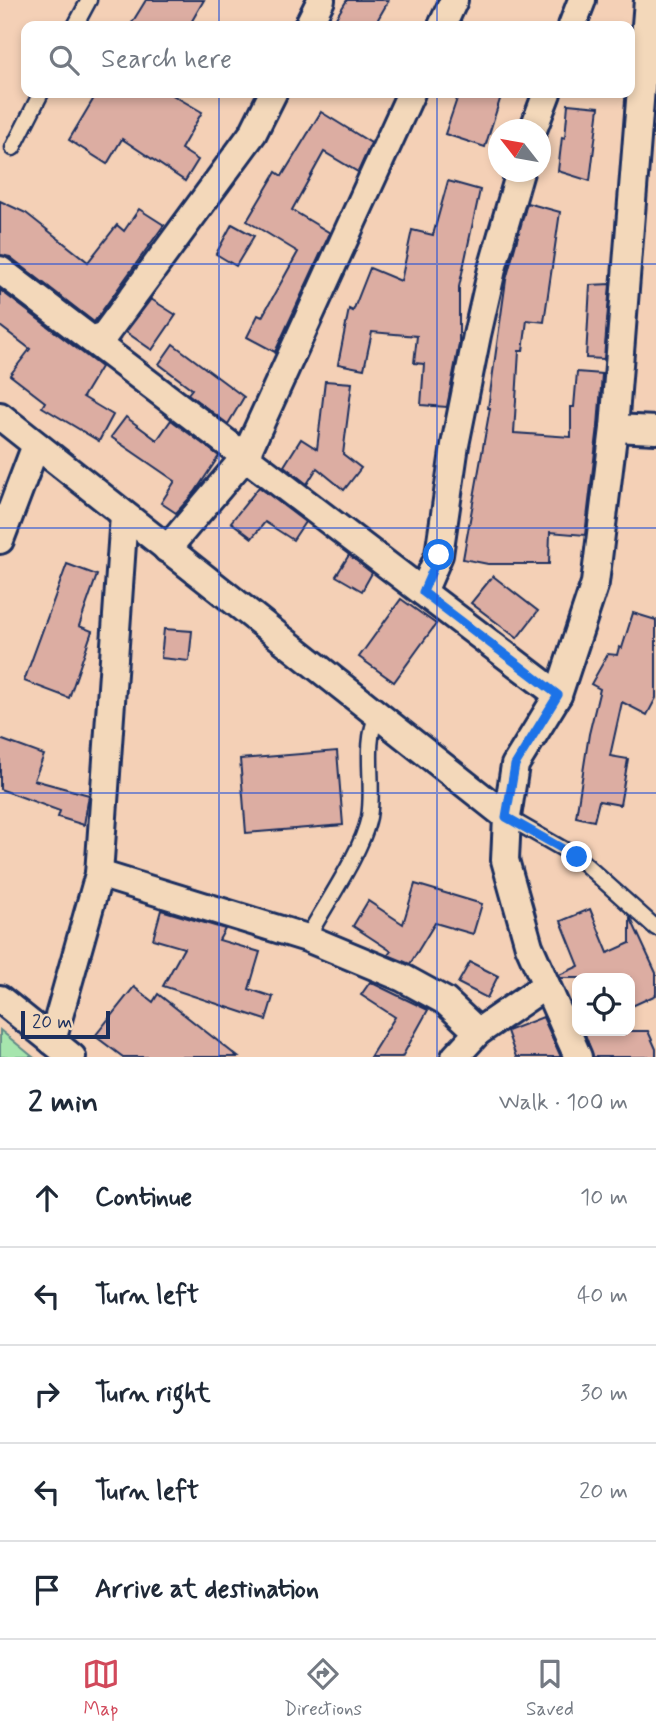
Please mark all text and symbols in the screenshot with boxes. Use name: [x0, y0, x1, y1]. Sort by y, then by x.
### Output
search box: [21, 21, 635, 98]
icon: search: [45, 41, 83, 79]
text: Search here: [101, 43, 232, 77]
north arrow: [488, 119, 551, 182]
route start: [423, 539, 454, 570]
route end: [561, 841, 592, 872]
map controls: [572, 973, 635, 1036]
button: locate: [572, 973, 635, 1036]
scale bar: [21, 1008, 110, 1040]
text: 20 m: [32, 1010, 72, 1035]
text: 2 min: [28, 1083, 98, 1122]
text: Walk · 100 m: [499, 1088, 628, 1118]
icon: ahead: [28, 1179, 66, 1217]
text: Continue: [95, 1181, 192, 1215]
text: 10 m: [580, 1183, 628, 1213]
icon: left: [28, 1277, 66, 1315]
text: Turn left: [95, 1279, 199, 1313]
text: 40 m: [577, 1281, 628, 1311]
icon: right: [28, 1375, 66, 1413]
text: Turn right: [95, 1377, 211, 1411]
text: 30 m: [580, 1379, 628, 1409]
icon: left: [28, 1473, 66, 1511]
text: Turn left: [95, 1475, 199, 1509]
text: 20 m: [579, 1477, 628, 1507]
icon: arrive: [28, 1571, 66, 1609]
text: Arrive at destination: [95, 1573, 319, 1607]
tab: Map: [82, 1655, 120, 1722]
tab: Directions: [284, 1655, 362, 1722]
tab: Saved: [526, 1655, 574, 1722]

